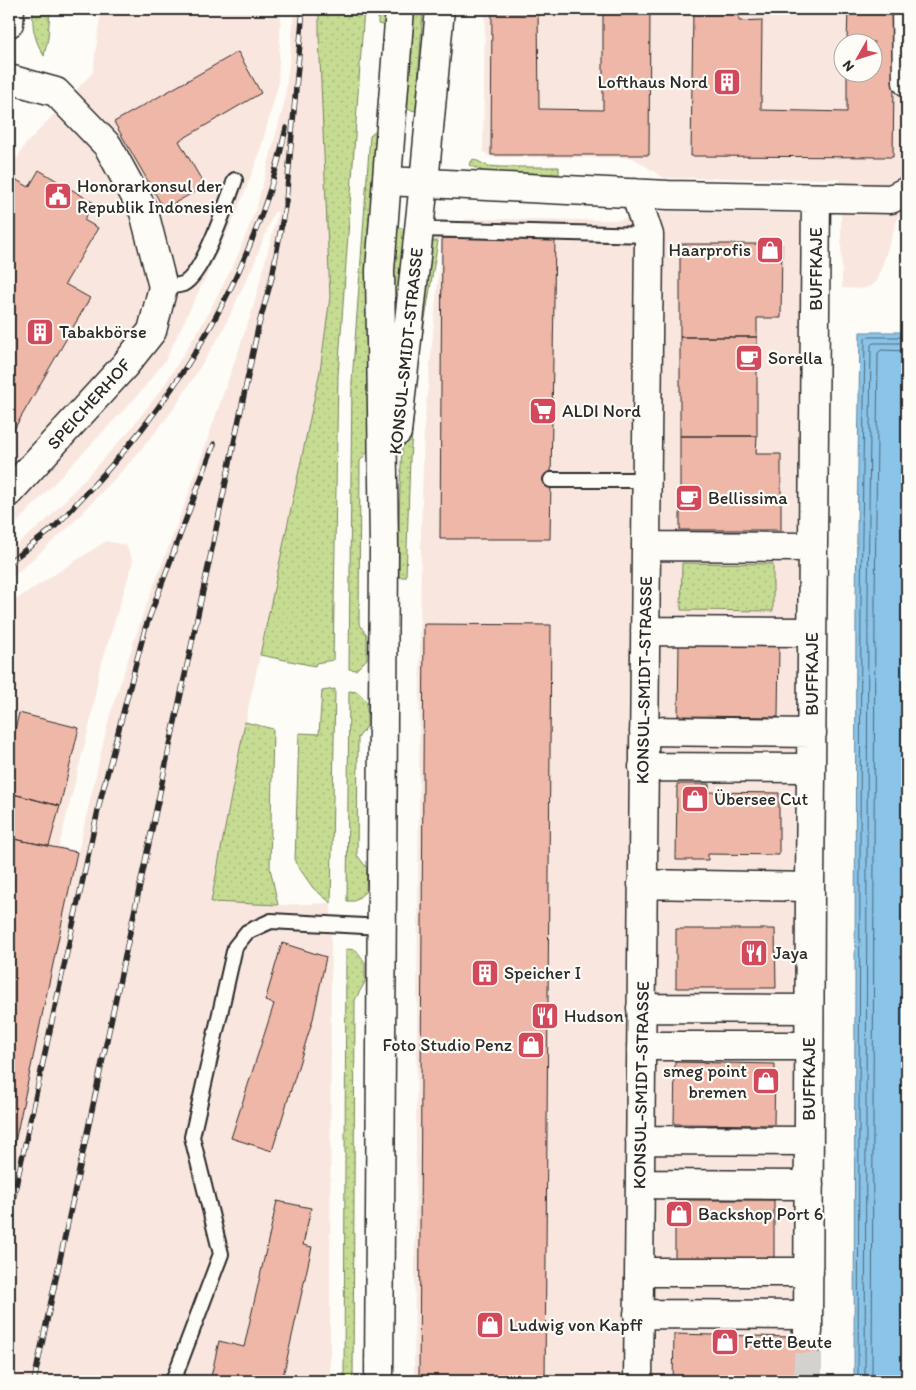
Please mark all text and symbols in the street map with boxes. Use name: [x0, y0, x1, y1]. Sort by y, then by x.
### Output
north arrow: [834, 32, 884, 82]
text: N: [839, 57, 858, 75]
building icon: Lofthaus Nord: [712, 67, 742, 97]
place label: Lofthaus Nord: [597, 71, 708, 93]
place label: Honorarkonsul der Republik Indonesien: [77, 175, 234, 218]
public building icon: Honorarkonsul der Republik Indonesien: [43, 181, 73, 211]
street label: BUFFKAJE: [805, 227, 827, 311]
shop icon: Haarprofis: [755, 235, 785, 265]
place label: Haarprofis: [669, 239, 751, 261]
street label: KONSUL-SMIDT-STRASSE: [384, 246, 428, 456]
building icon: Tabakbörse: [25, 317, 55, 347]
place label: Tabakbörse: [59, 321, 147, 343]
cafe icon: Sorella: [734, 343, 764, 373]
place label: Sorella: [768, 347, 823, 369]
street label: SPEICHERHOF: [42, 353, 136, 454]
supermarket icon: ALDI Nord: [528, 396, 558, 426]
place label: ALDI Nord: [562, 400, 641, 422]
cafe icon: Bellissima: [674, 483, 704, 513]
place label: Bellissima: [708, 487, 788, 509]
street label: KONSUL-SMIDT-STRASSE: [631, 576, 657, 784]
street label: BUFFKAJE: [801, 632, 823, 716]
shop icon: Übersee Cut: [680, 784, 710, 814]
place label: Übersee Cut: [714, 788, 808, 810]
restaurant icon: Jaya: [739, 938, 769, 968]
place label: Jaya: [773, 942, 808, 964]
building icon: Speicher I: [470, 958, 500, 988]
place label: Speicher I: [504, 962, 581, 984]
street label: KONSUL-SMIDT-STRASSE: [628, 981, 654, 1189]
restaurant icon: Hudson: [530, 1001, 560, 1031]
place label: Hudson: [564, 1005, 624, 1027]
shop icon: Foto Studio Penz: [516, 1030, 546, 1060]
place label: Foto Studio Penz: [382, 1034, 512, 1056]
street label: BUFFKAJE: [798, 1037, 820, 1121]
place label: smeg point bremen: [663, 1060, 747, 1103]
shop icon: smeg point bremen: [751, 1066, 781, 1096]
shop icon: Backshop Port 6: [664, 1199, 694, 1229]
place label: Backshop Port 6: [698, 1203, 823, 1225]
shop icon: Ludwig von Kapff: [475, 1310, 505, 1340]
place label: Ludwig von Kapff: [509, 1314, 643, 1336]
shop icon: Fette Beute: [710, 1327, 740, 1357]
place label: Fette Beute: [744, 1331, 832, 1353]

